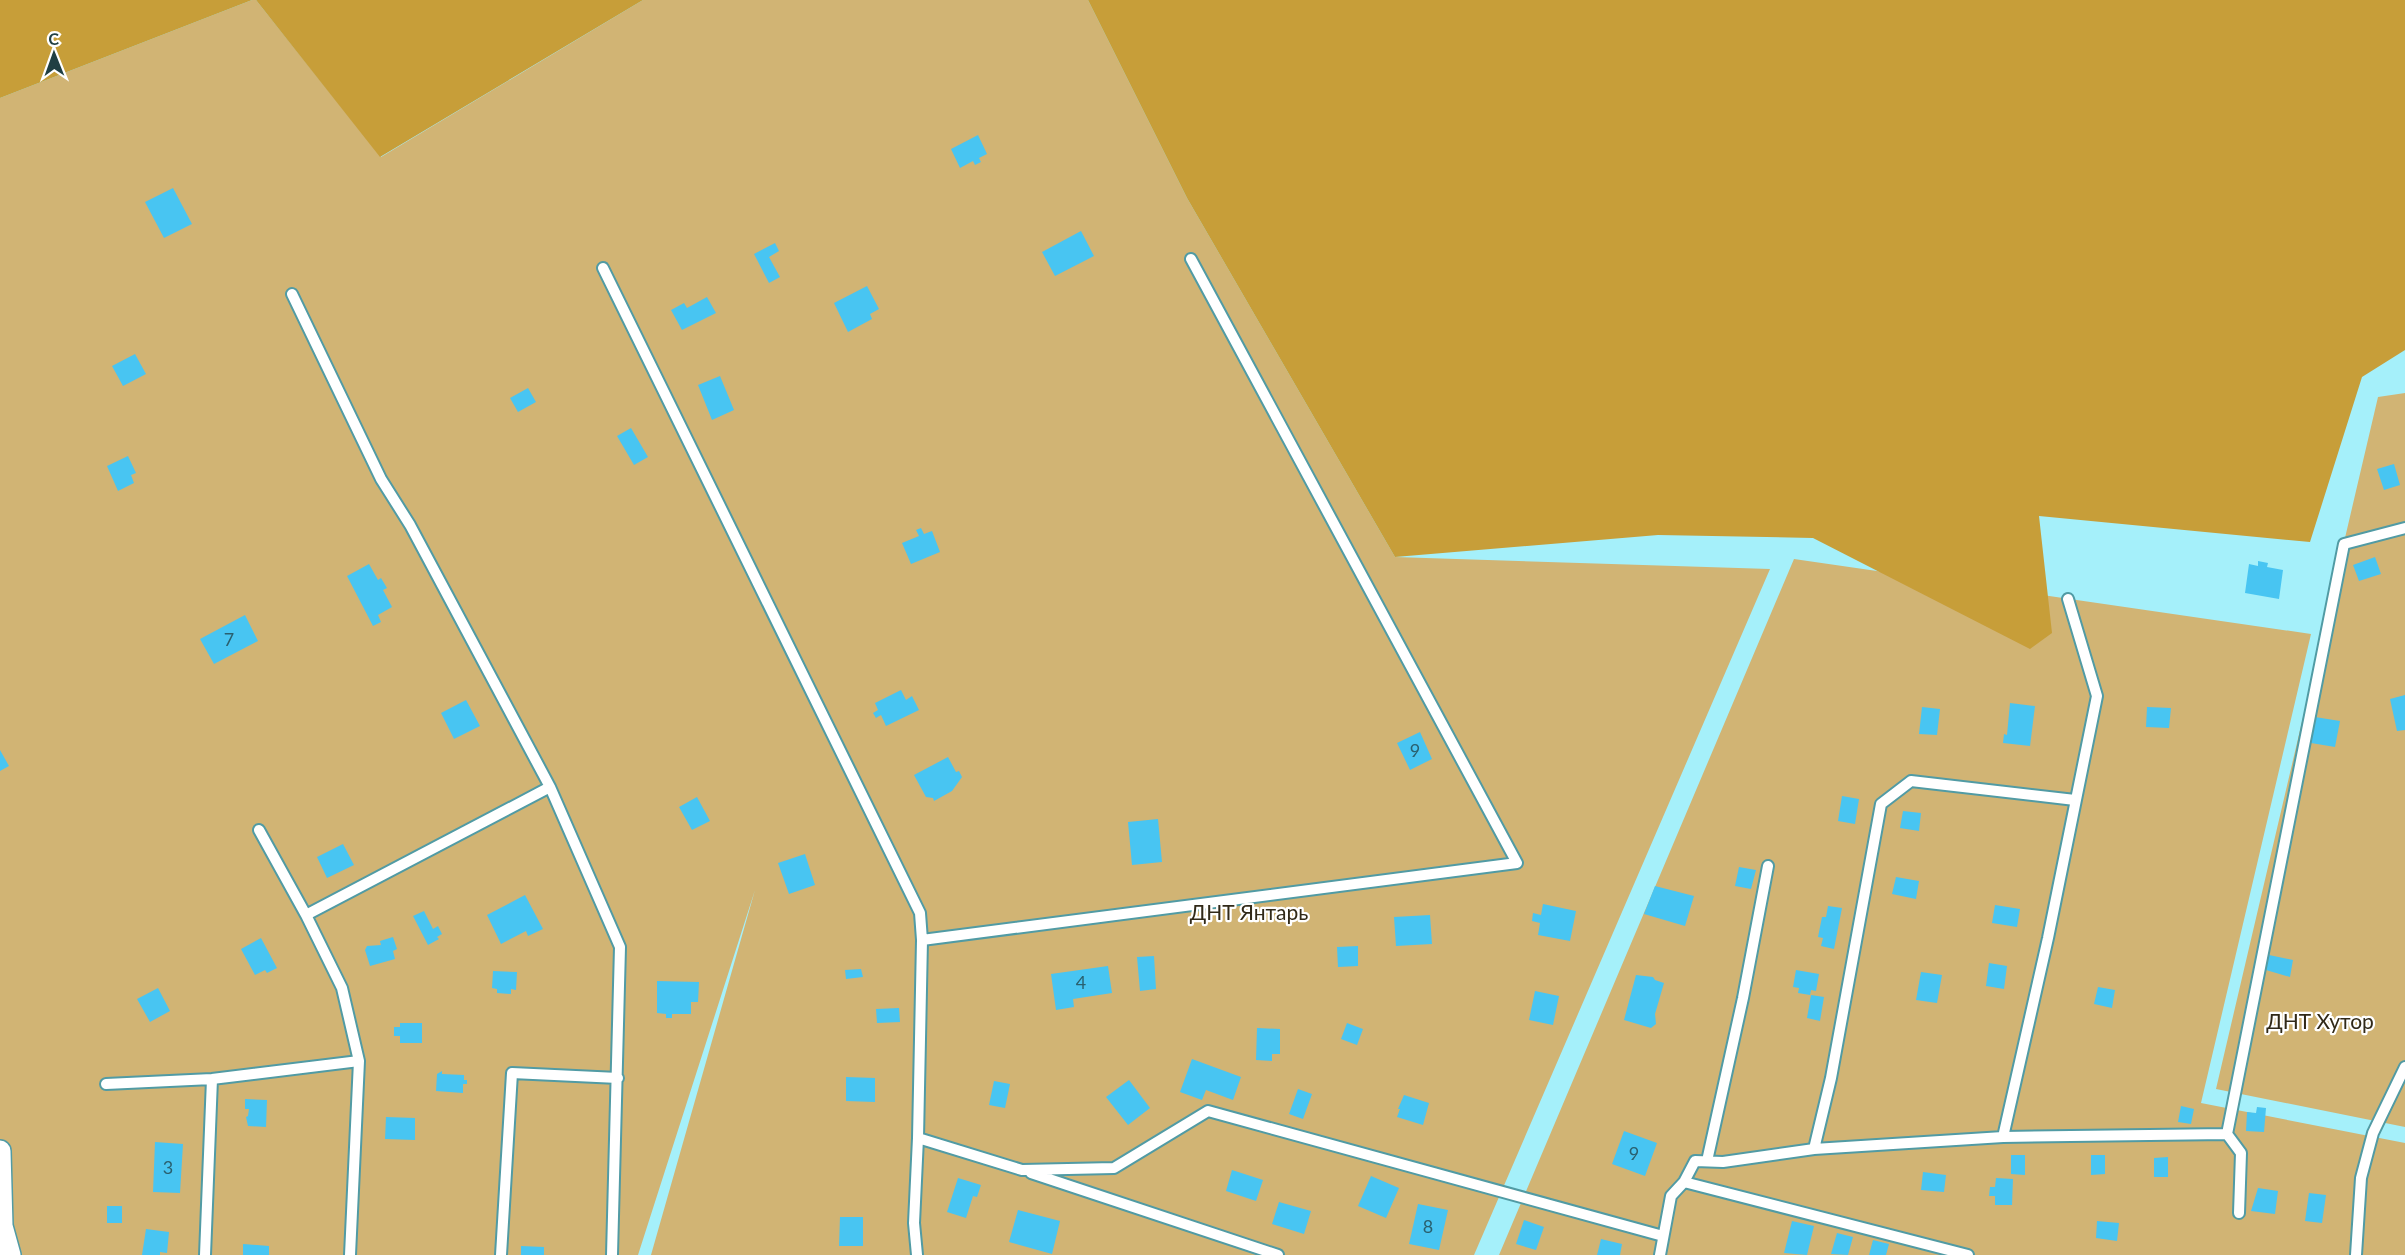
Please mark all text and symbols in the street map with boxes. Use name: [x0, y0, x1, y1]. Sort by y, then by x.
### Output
north arrow: [24, 24, 84, 84]
text: С: [48, 29, 60, 48]
house number: 7: [224, 628, 234, 650]
house number: 9: [1410, 739, 1420, 761]
park label: ДНТ Янтарь: [1190, 899, 1308, 924]
house number: 4: [1076, 971, 1086, 993]
park label: ДНТ Хутор: [2266, 1008, 2374, 1033]
house number: 9: [1629, 1142, 1639, 1164]
house number: 3: [163, 1156, 173, 1178]
house number: 8: [1423, 1215, 1433, 1237]

